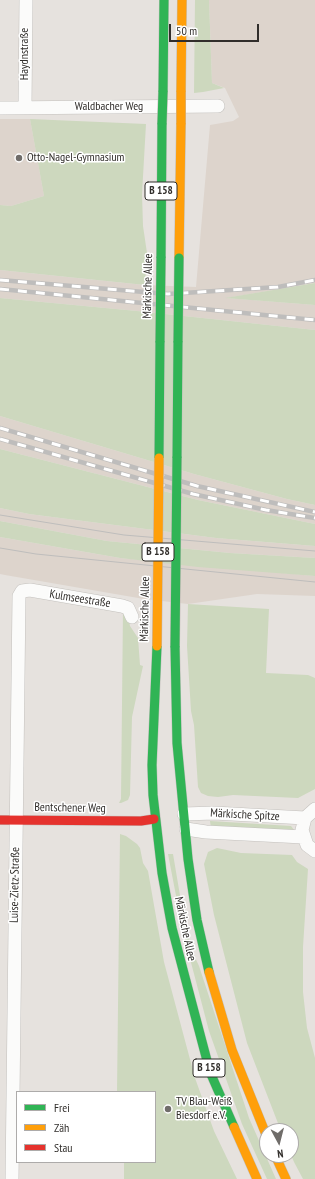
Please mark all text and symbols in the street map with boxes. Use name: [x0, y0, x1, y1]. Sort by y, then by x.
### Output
scale bar: [171, 16, 261, 42]
text: 50 m: [176, 23, 197, 38]
street label: Haydnstraße: [18, 28, 32, 80]
street label: Waldbacher Weg: [75, 100, 143, 114]
place label: Otto-Nagel-Gymnasium: [27, 151, 124, 165]
marker: Otto-Nagel-Gymnasium: [14, 153, 24, 163]
road number: B 158: [145, 182, 177, 200]
street label: Märkische Allee: [140, 253, 156, 319]
road number: B 158: [142, 543, 174, 561]
street label: Märkische Allee: [137, 576, 153, 642]
street label: Kulmseestraße: [48, 587, 112, 611]
street label: Bentschener Weg: [34, 800, 106, 816]
street label: Märkische Spitze: [210, 806, 280, 824]
street label: Luise-Zietz-Straße: [7, 847, 23, 923]
street label: Märkische Allee: [171, 896, 199, 962]
road number: B 158: [193, 1059, 225, 1077]
legend: [16, 1091, 156, 1163]
place label: TV Blau-Weiß Biesdorf e.V.: [176, 1095, 232, 1123]
text: Frei: [54, 1100, 70, 1115]
marker: TV Blau-Weiß Biesdorf e.V.: [163, 1104, 173, 1114]
text: Zäh: [54, 1120, 69, 1135]
north arrow: [259, 1123, 299, 1163]
text: Stau: [54, 1140, 72, 1155]
text: N: [277, 1147, 284, 1161]

